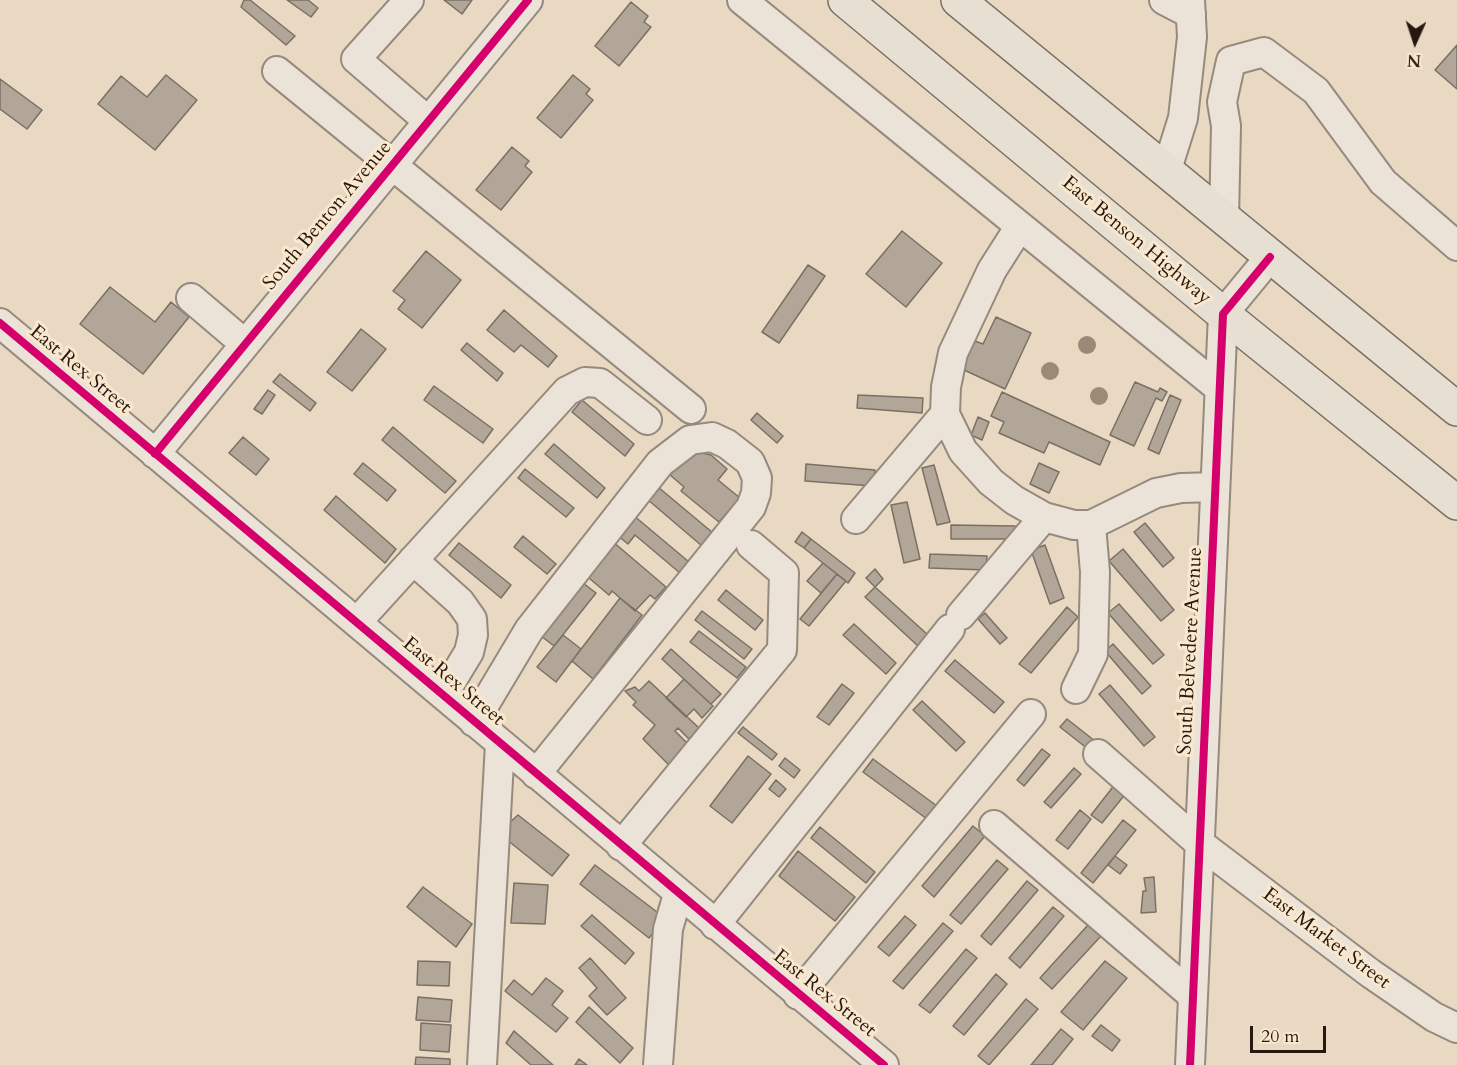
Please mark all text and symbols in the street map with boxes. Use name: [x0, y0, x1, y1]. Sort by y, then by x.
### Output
north arrow: [1385, 12, 1445, 72]
text: N: [1407, 49, 1422, 71]
street label: South Benton Avenue: [259, 137, 397, 295]
street label: East Benson Highway: [1056, 172, 1216, 310]
street label: East Rex Street: [24, 320, 136, 420]
street label: South Belvedere Avenue: [1174, 547, 1208, 755]
street label: East Rex Street: [397, 632, 509, 732]
street label: East Market Street: [1257, 883, 1395, 995]
street label: East Rex Street: [768, 945, 880, 1043]
scale bar: [1253, 1014, 1330, 1052]
text: 20 m: [1261, 1024, 1300, 1049]

